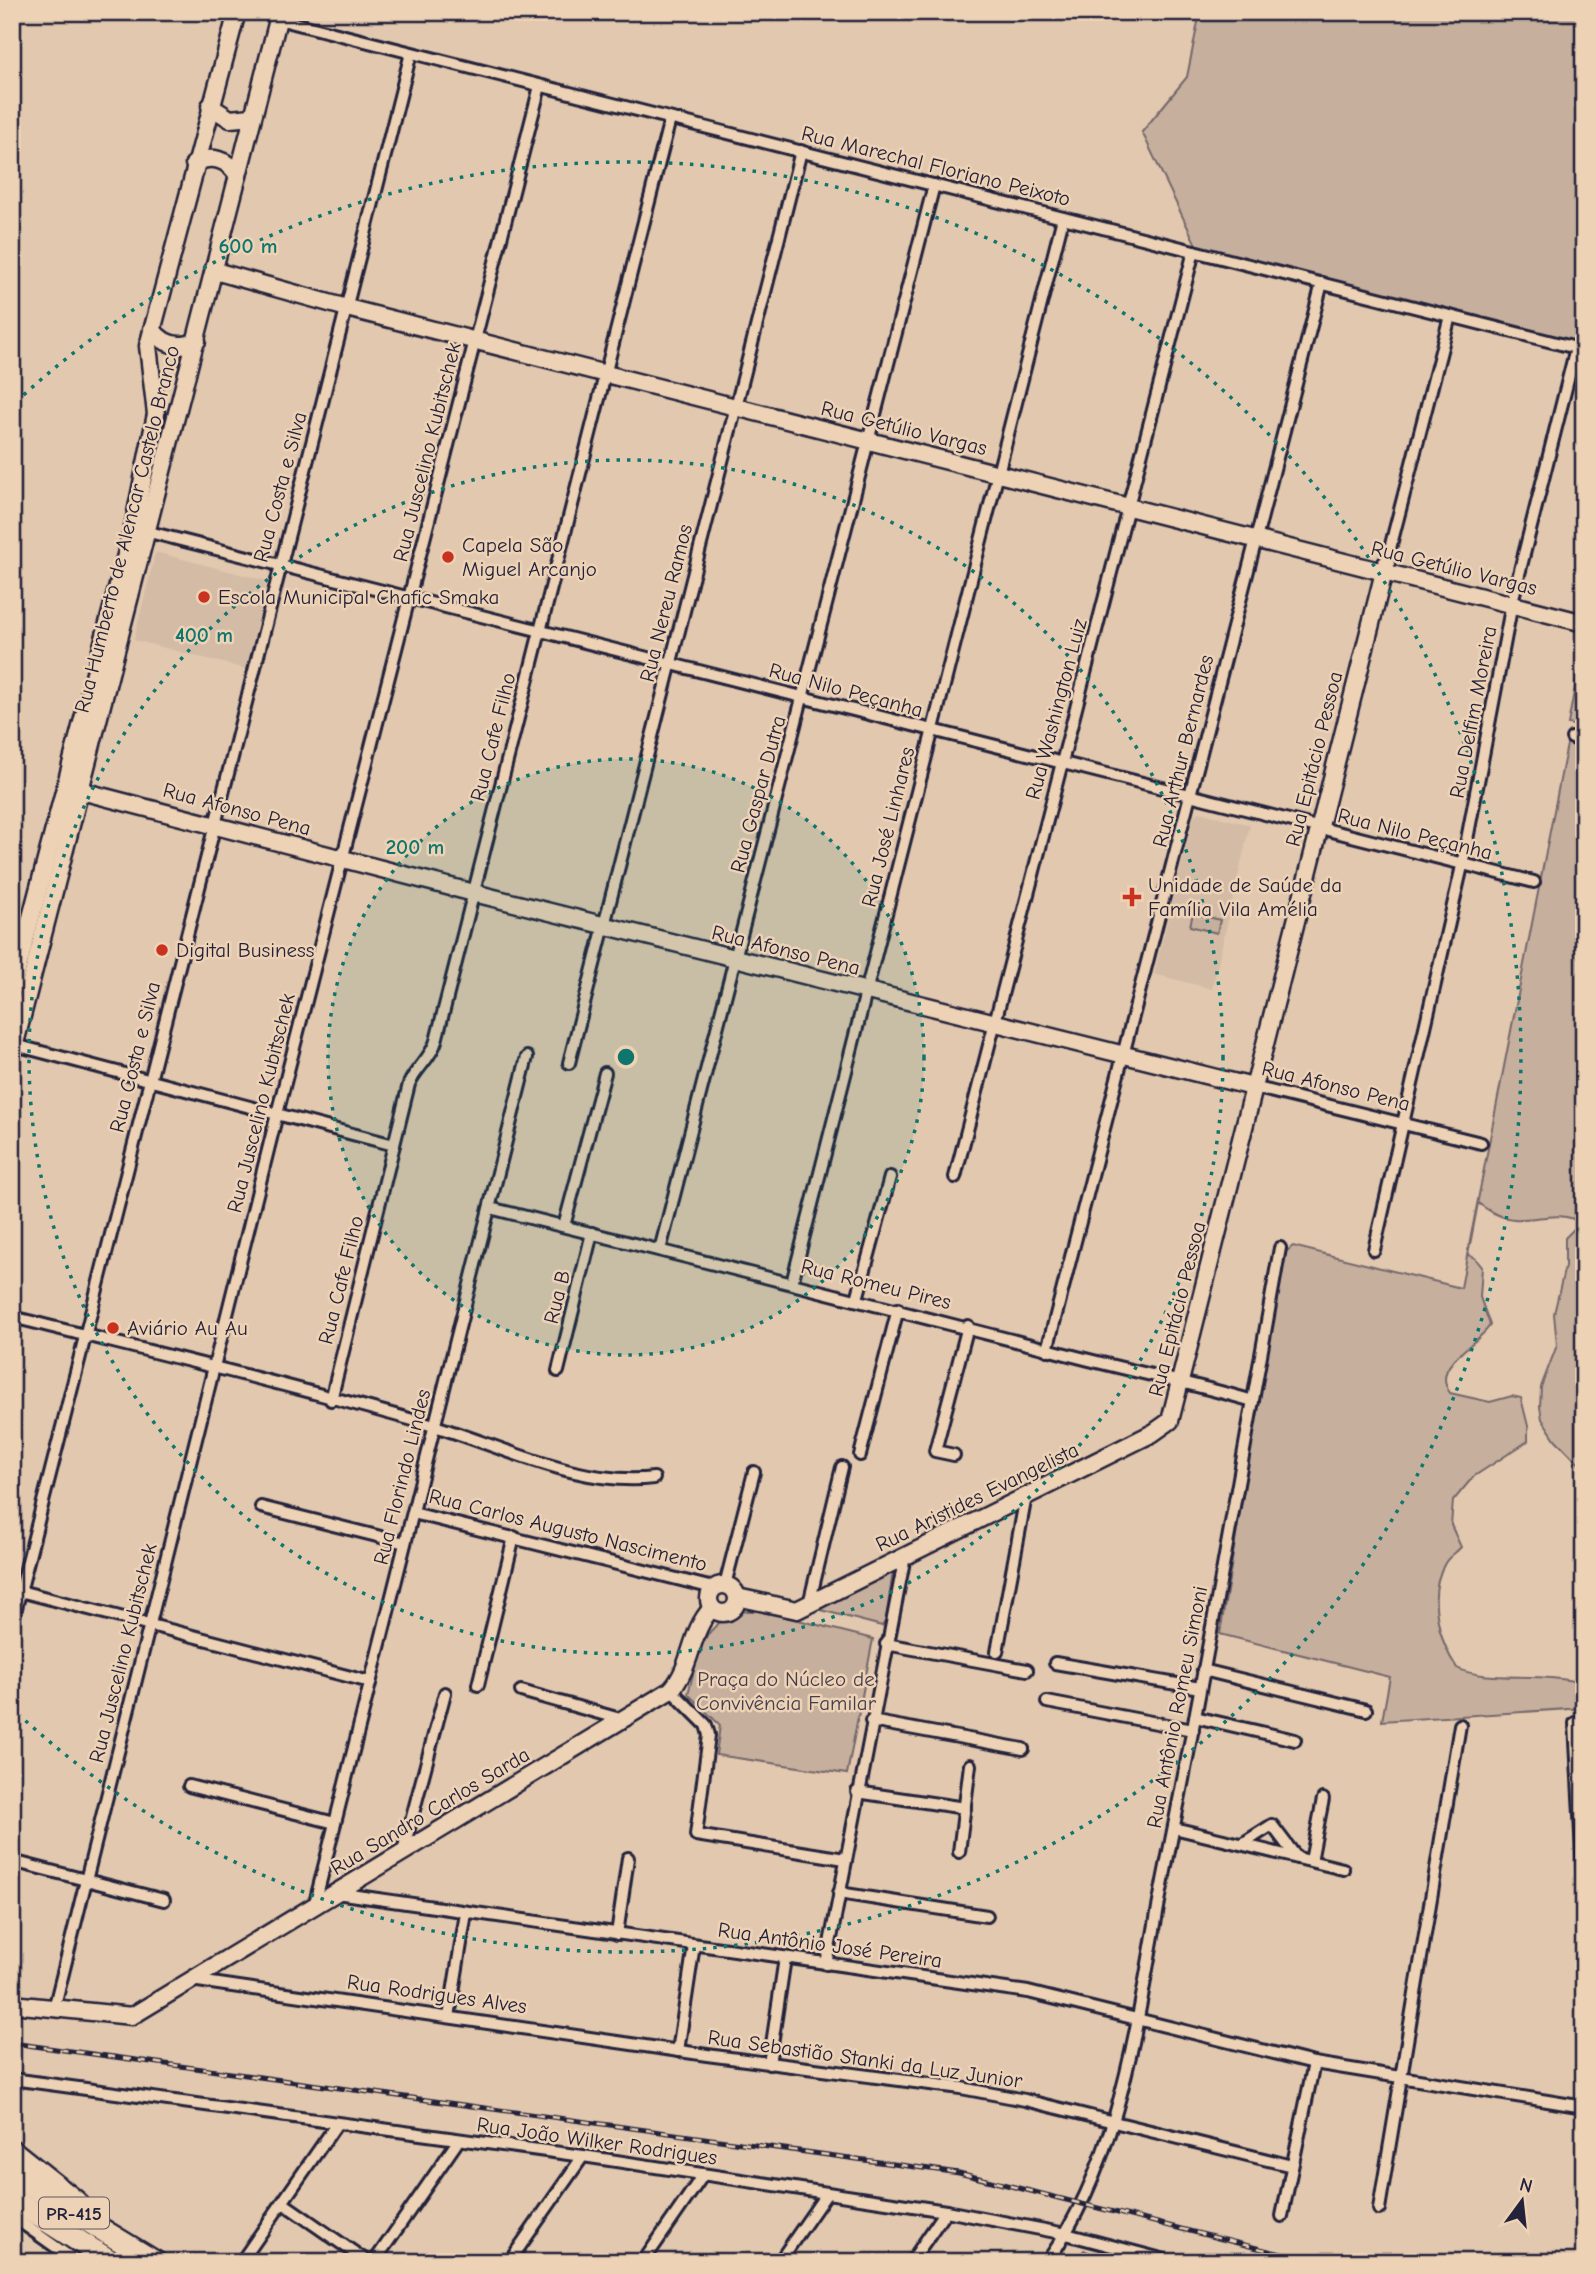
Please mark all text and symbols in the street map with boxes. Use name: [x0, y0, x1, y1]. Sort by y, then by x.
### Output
street label: Rua Marechal Floriano Peixoto: [799, 121, 1073, 211]
text: 600 m: [218, 234, 278, 258]
street label: Rua Juscelino Kubitschek: [388, 340, 466, 564]
street label: Rua Humberto de Alencar Castelo Branco: [70, 343, 184, 715]
street label: Rua Getúlio Vargas: [819, 396, 989, 460]
street label: Rua Costa e Silva: [248, 409, 312, 565]
street label: Rua Nereu Ramos: [635, 522, 697, 684]
place label: Capela São Miguel Arcanjo: [462, 533, 597, 581]
street label: Rua Getúlio Vargas: [1369, 536, 1539, 600]
marker: Capela São Miguel Arcanjo: [440, 549, 456, 565]
place label: Escola Municipal Chafic Smaka: [218, 585, 499, 609]
marker: Escola Municipal Chafic Smaka: [196, 589, 212, 605]
street label: Rua Washington Luiz: [1020, 616, 1092, 802]
text: 400 m: [175, 623, 233, 647]
street label: Rua Delfim Moreira: [1445, 624, 1501, 800]
street label: Rua Arthur Bernardes: [1147, 652, 1219, 850]
street label: Rua Nilo Peçanha: [766, 658, 926, 722]
street label: Rua Epitácio Pessoa: [1281, 669, 1347, 849]
street label: Rua Cafe Filho: [465, 670, 521, 804]
street label: Rua Gaspar Dutra: [725, 713, 791, 875]
street label: Rua José Linhares: [857, 745, 919, 909]
street label: Rua Afonso Pena: [160, 778, 314, 840]
street label: Rua Nilo Peçanha: [1335, 803, 1495, 865]
text: 200 m: [386, 835, 444, 859]
place label: Unidade de Saúde da Família Vila Amélia: [1148, 873, 1342, 921]
marker: Unidade de Saúde da Família Vila Amélia: [1122, 887, 1142, 907]
street label: Rua Afonso Pena: [709, 920, 863, 980]
place label: Digital Business: [176, 938, 315, 962]
marker: Digital Business: [154, 942, 170, 958]
street label: Rua Costa e Silva: [105, 979, 165, 1135]
street label: Rua Juscelino Kubitschek: [222, 991, 300, 1215]
centre of rings: [614, 1045, 638, 1069]
street label: Rua Afonso Pena: [1259, 1056, 1413, 1116]
street label: Rua Cafe Filho: [313, 1213, 369, 1347]
street label: Rua Epitácio Pessoa: [1144, 1219, 1210, 1399]
street label: Rua Romeu Pires: [798, 1254, 954, 1314]
street label: Rua B: [539, 1268, 575, 1326]
place label: Aviário Au Au: [127, 1316, 248, 1340]
marker: Aviário Au Au: [105, 1320, 121, 1336]
street label: Rua Florindo Lindes: [369, 1387, 435, 1567]
street label: Rua Aristides Evangelista: [872, 1437, 1082, 1557]
street label: Rua Carlos Augusto Nascimento: [426, 1484, 710, 1576]
street label: Rua Juscelino Kubitschek: [84, 1541, 162, 1765]
street label: Rua Antônio Romeu Simoni: [1142, 1584, 1212, 1830]
park label: Praça do Núcleo de Convivência Familar: [696, 1667, 877, 1715]
street label: Rua Sandro Carlos Sarda: [326, 1742, 534, 1880]
street label: Rua Antônio José Pereira: [716, 1917, 944, 1973]
street label: Rua Rodrigues Alves: [346, 1970, 528, 2018]
street label: Rua Sebastião Stanki da Luz Junior: [706, 2025, 1024, 2093]
street label: Rua João Wilker Rodrigues: [475, 2112, 719, 2170]
north arrow: [1488, 2166, 1558, 2236]
text: N: [1517, 2173, 1535, 2198]
road number: PR-415: [39, 2198, 109, 2228]

